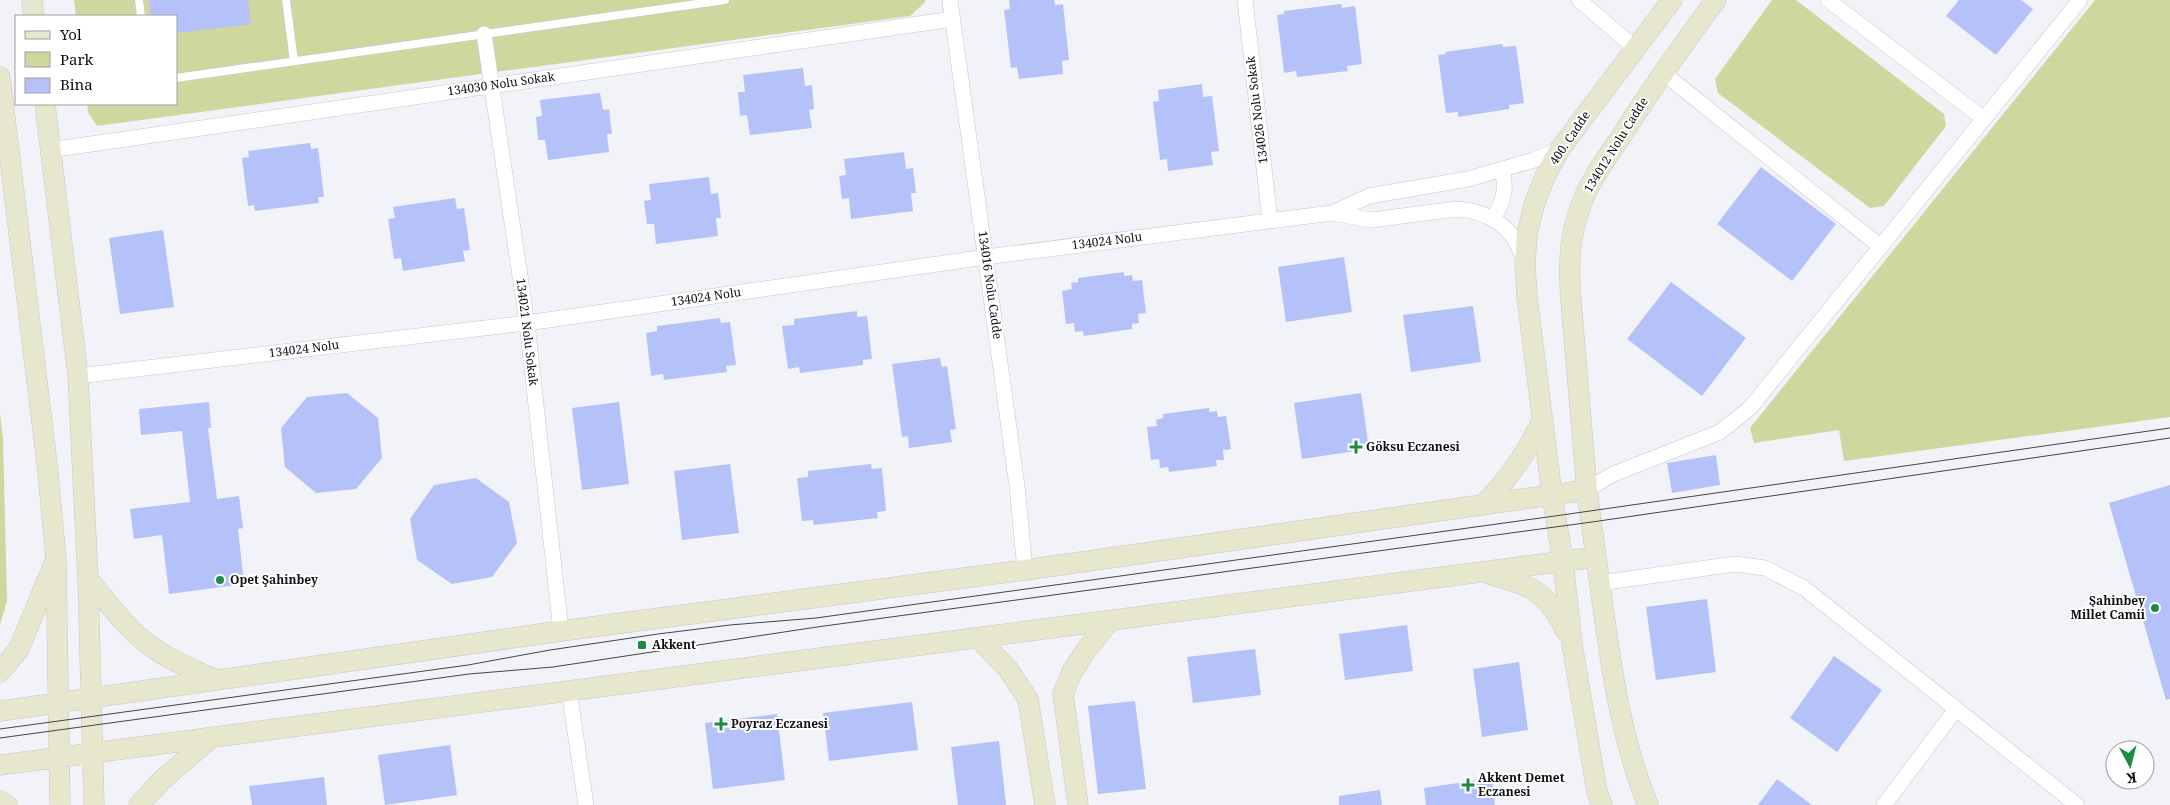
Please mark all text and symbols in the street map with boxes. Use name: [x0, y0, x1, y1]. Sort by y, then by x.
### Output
legend: [15, 15, 178, 105]
text: Yol: [59, 24, 82, 44]
text: Park: [60, 49, 94, 69]
street label: 134026 Nolu Sokak: [1241, 54, 1272, 165]
street label: 134030 Nolu Sokak: [446, 67, 557, 99]
text: Bina: [60, 74, 93, 94]
street label: 134012 Nolu Cadde: [1579, 94, 1652, 196]
street label: 400. Cadde: [1545, 107, 1594, 168]
street label: 134024 Nolu: [1071, 228, 1143, 253]
street label: 134016 Nolu Cadde: [974, 230, 1007, 340]
street label: 134021 Nolu Sokak: [512, 277, 543, 388]
street label: 134024 Nolu: [670, 283, 743, 310]
street label: 134024 Nolu: [268, 336, 340, 361]
place label: Göksu Eczanesi: [1366, 438, 1460, 455]
marker: Göksu Eczanesi: [1350, 441, 1362, 453]
place label: Opet Şahinbey: [230, 571, 318, 588]
marker: Opet Şahinbey: [214, 574, 226, 586]
place label: Şahinbey Millet Camii: [2071, 592, 2146, 623]
marker: Şahinbey Millet Camii: [2149, 602, 2161, 614]
place label: Akkent: [652, 636, 696, 653]
marker: Akkent: [636, 639, 648, 651]
place label: Poyraz Eczanesi: [731, 715, 829, 732]
marker: Poyraz Eczanesi: [715, 718, 727, 730]
north arrow: [2105, 740, 2155, 790]
text: K: [2125, 768, 2138, 789]
place label: Akkent Demet Eczanesi: [1478, 769, 1565, 800]
marker: Akkent Demet Eczanesi: [1462, 779, 1474, 791]

